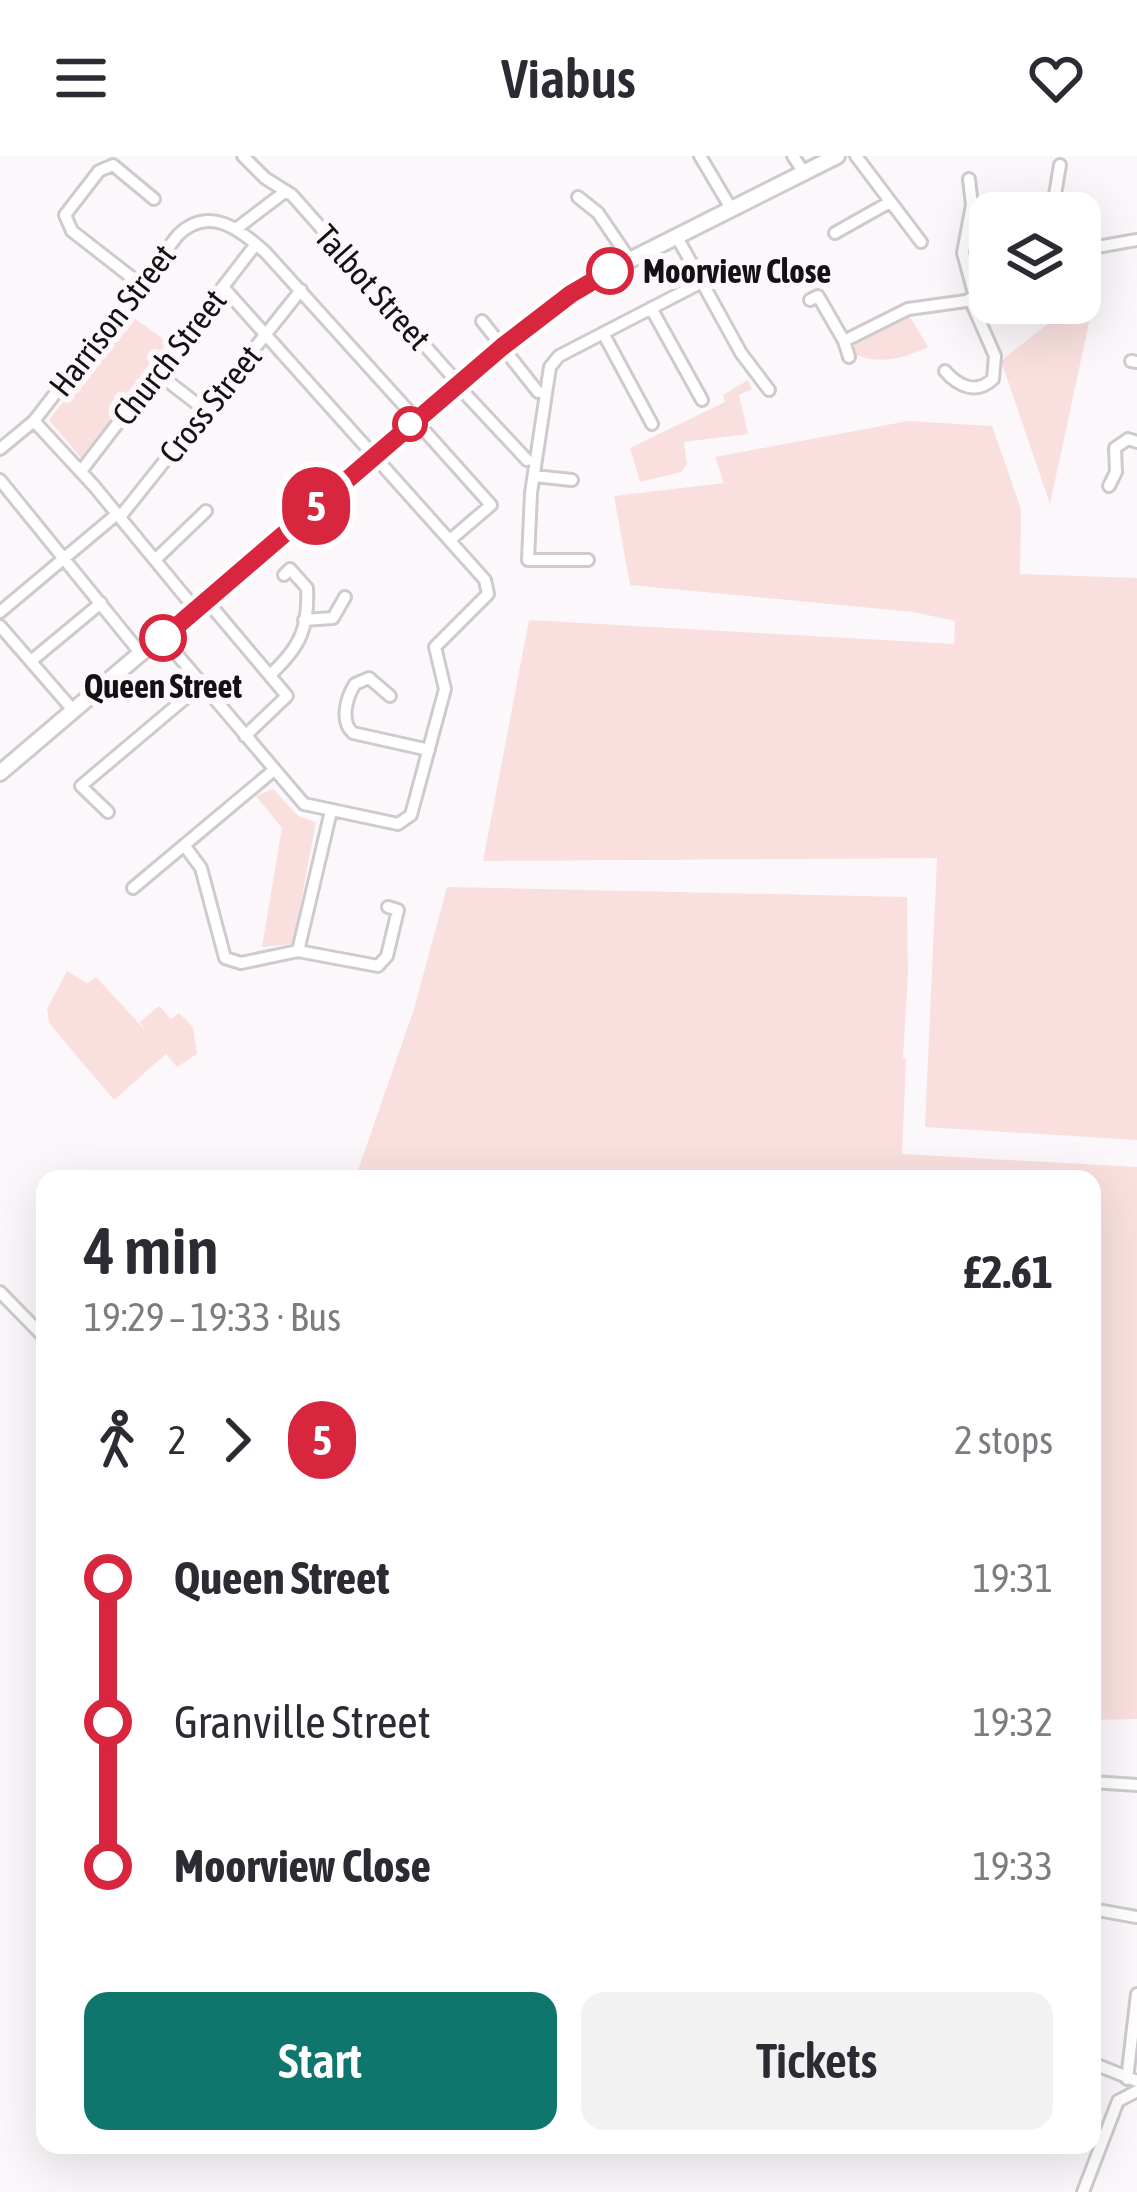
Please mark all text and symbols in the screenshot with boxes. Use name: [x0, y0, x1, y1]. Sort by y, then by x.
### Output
icon: menu: [48, 45, 114, 111]
icon: heart: [1023, 45, 1089, 111]
text: Viabus: [501, 48, 636, 109]
map controls: [969, 192, 1101, 324]
button: layers: [969, 192, 1101, 324]
street label: Talbot Street: [307, 217, 439, 357]
street label: Harrison Street: [41, 237, 183, 403]
marker: Moorview Close: [588, 249, 632, 293]
place label: Moorview Close: [643, 252, 831, 290]
street label: Church Street: [104, 282, 234, 432]
street label: Cross Street: [151, 338, 269, 470]
unlabelled marker: [394, 408, 426, 440]
line badge: 5: [277, 467, 355, 545]
text: 5: [306, 482, 326, 530]
marker: Queen Street: [141, 616, 185, 660]
place label: Queen Street: [84, 667, 242, 705]
text: 4 min: [84, 1212, 219, 1288]
text: £2.61: [963, 1246, 1053, 1298]
text: 19:29 – 19:33 · Bus: [84, 1295, 341, 1339]
icon: walk: [84, 1407, 150, 1473]
icon: forward: [204, 1407, 270, 1473]
text: 5: [312, 1416, 332, 1464]
text: 2: [168, 1418, 186, 1462]
text: 2 stops: [954, 1418, 1053, 1462]
text: Queen Street: [174, 1552, 389, 1604]
text: 19:31: [973, 1556, 1053, 1600]
text: Granville Street: [174, 1696, 431, 1748]
text: 19:32: [973, 1700, 1053, 1744]
text: Moorview Close: [174, 1840, 431, 1892]
text: 19:33: [973, 1844, 1053, 1888]
button: Start: [84, 1992, 557, 2130]
button: Tickets: [581, 1992, 1053, 2130]

